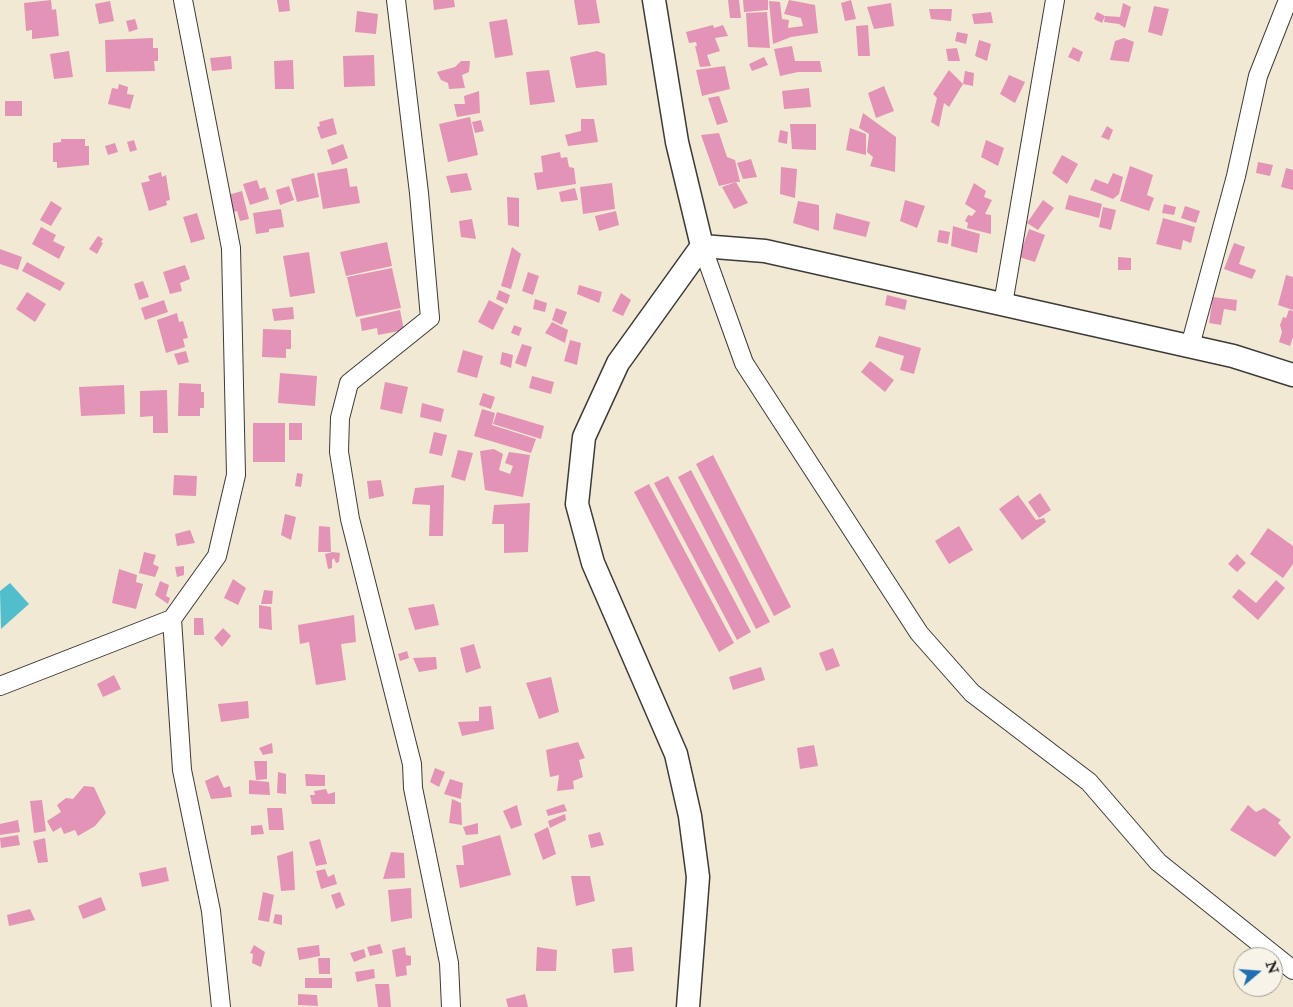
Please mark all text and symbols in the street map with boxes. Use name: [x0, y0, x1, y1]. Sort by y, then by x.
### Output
north arrow: [1233, 947, 1283, 997]
text: N: [1262, 959, 1282, 976]

